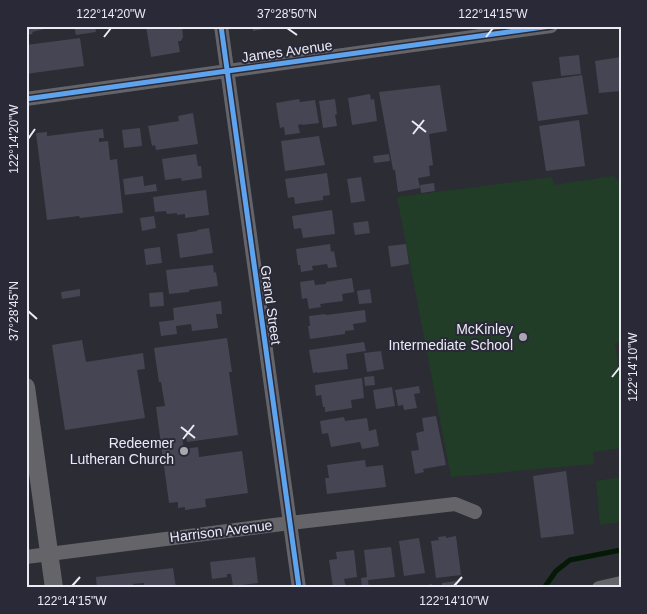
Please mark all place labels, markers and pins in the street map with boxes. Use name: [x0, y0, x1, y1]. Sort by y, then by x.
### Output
place label: McKinley Intermediate School: [388, 321, 513, 353]
marker: McKinley Intermediate School: [517, 331, 529, 343]
place label: Redeemer Lutheran Church: [70, 435, 174, 467]
marker: Redeemer Lutheran Church: [178, 445, 190, 457]

